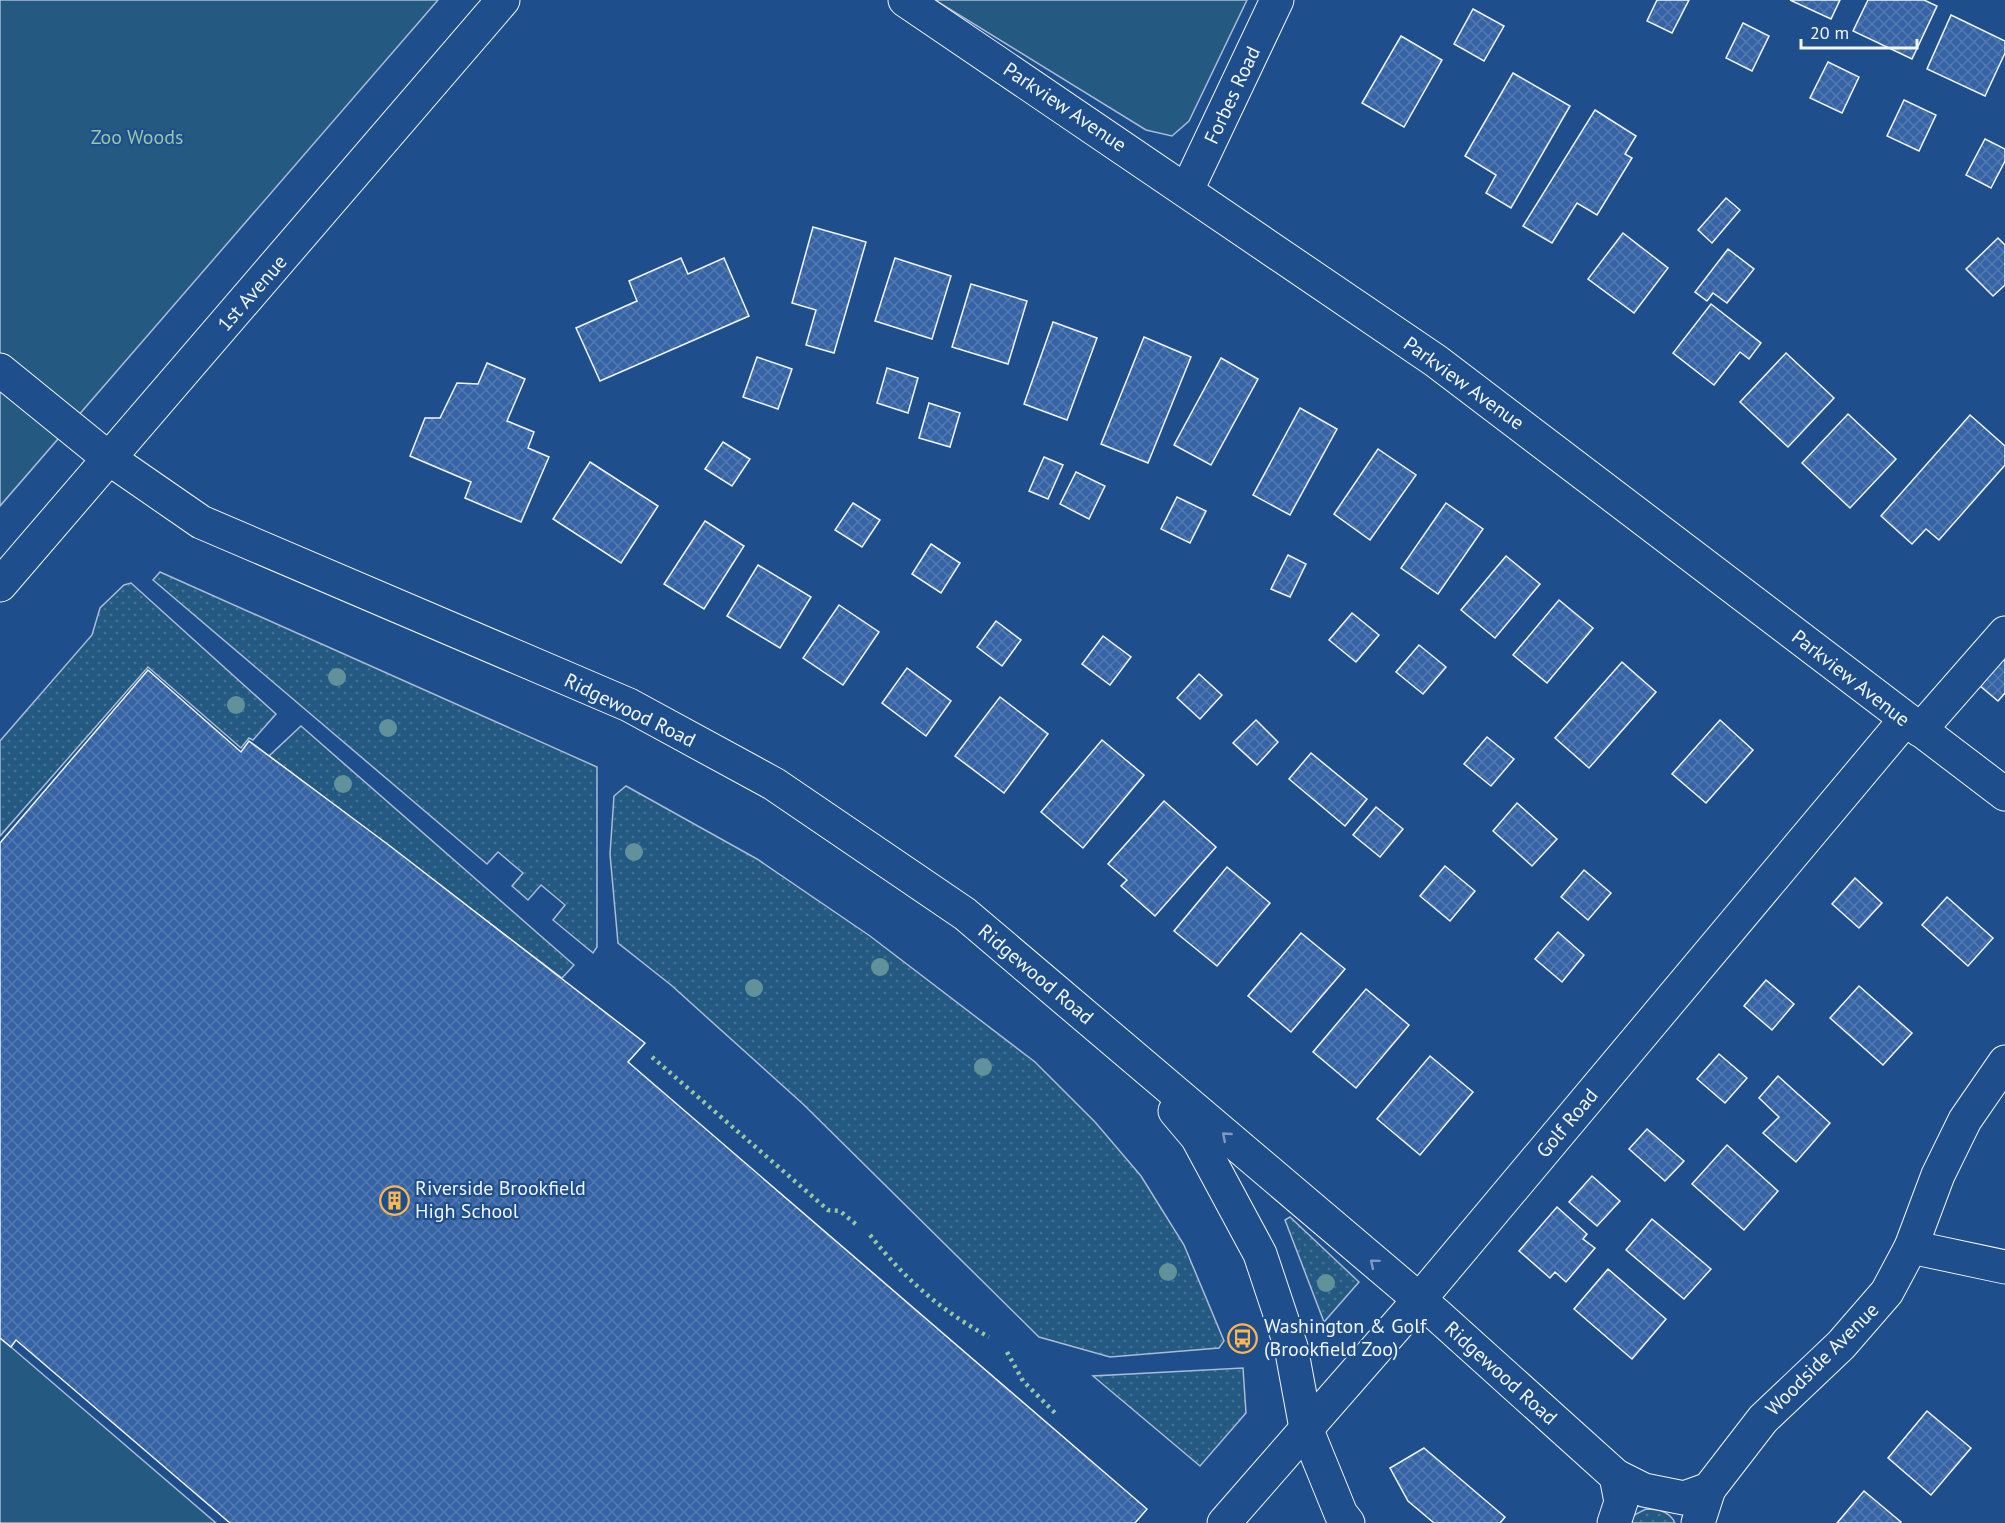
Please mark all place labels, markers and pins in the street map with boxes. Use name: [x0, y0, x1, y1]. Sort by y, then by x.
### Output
place label: Riverside Brookfield High School: [415, 1175, 586, 1224]
building icon: Riverside Brookfield High School: [378, 1184, 410, 1216]
place label: Washington & Golf (Brookfield Zoo): [1264, 1313, 1428, 1362]
bus stop icon: Washington & Golf (Brookfield Zoo): [1227, 1322, 1259, 1354]

